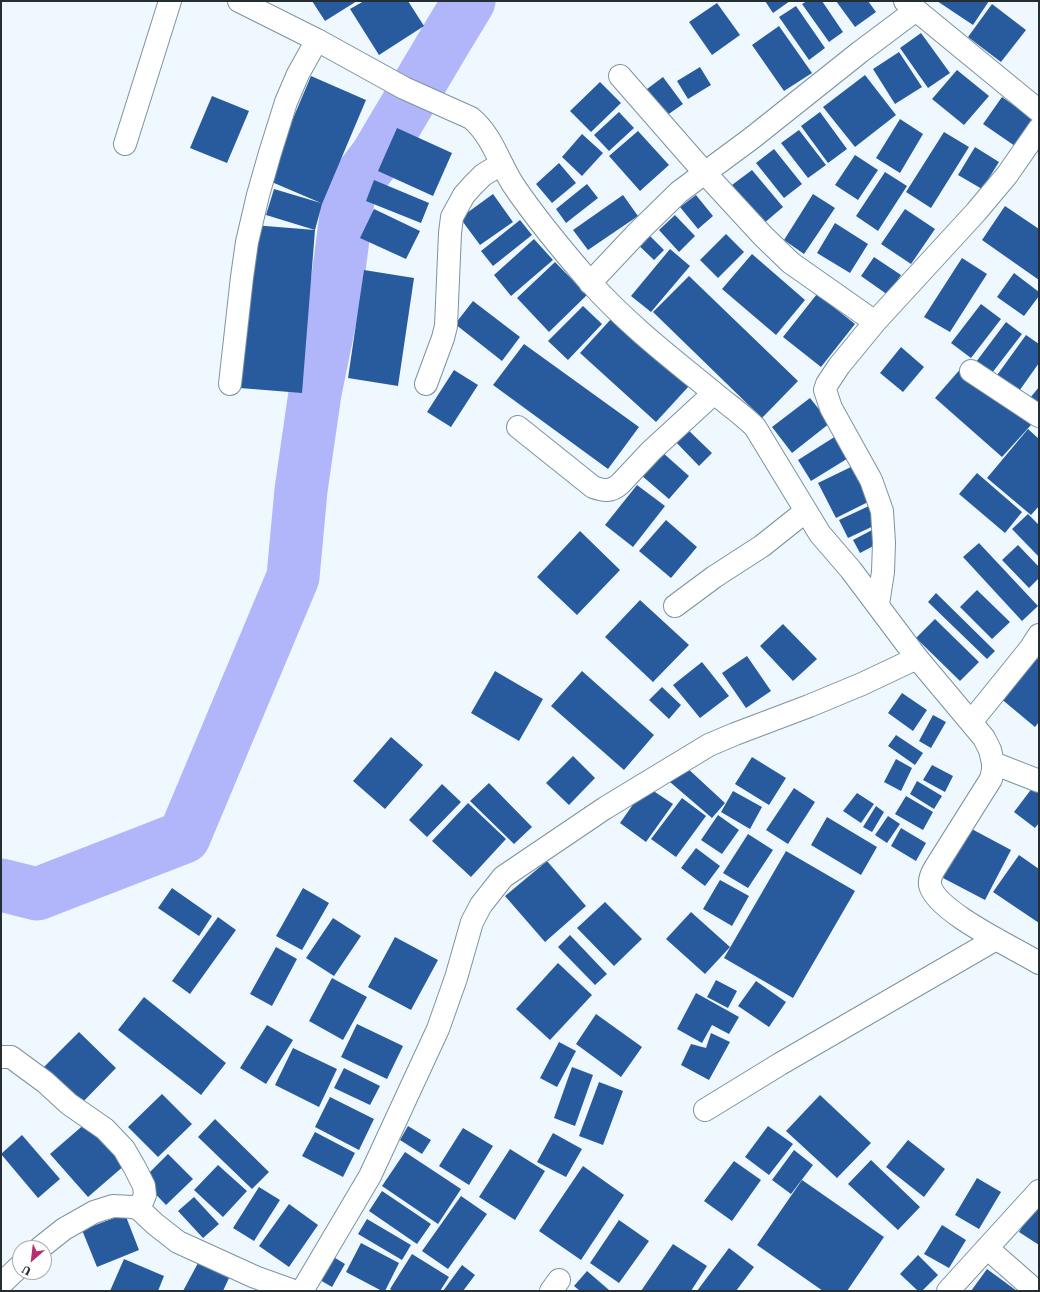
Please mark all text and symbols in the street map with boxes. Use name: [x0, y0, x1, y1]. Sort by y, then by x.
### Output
north arrow: [12, 1240, 52, 1280]
text: U: [20, 1262, 33, 1278]

